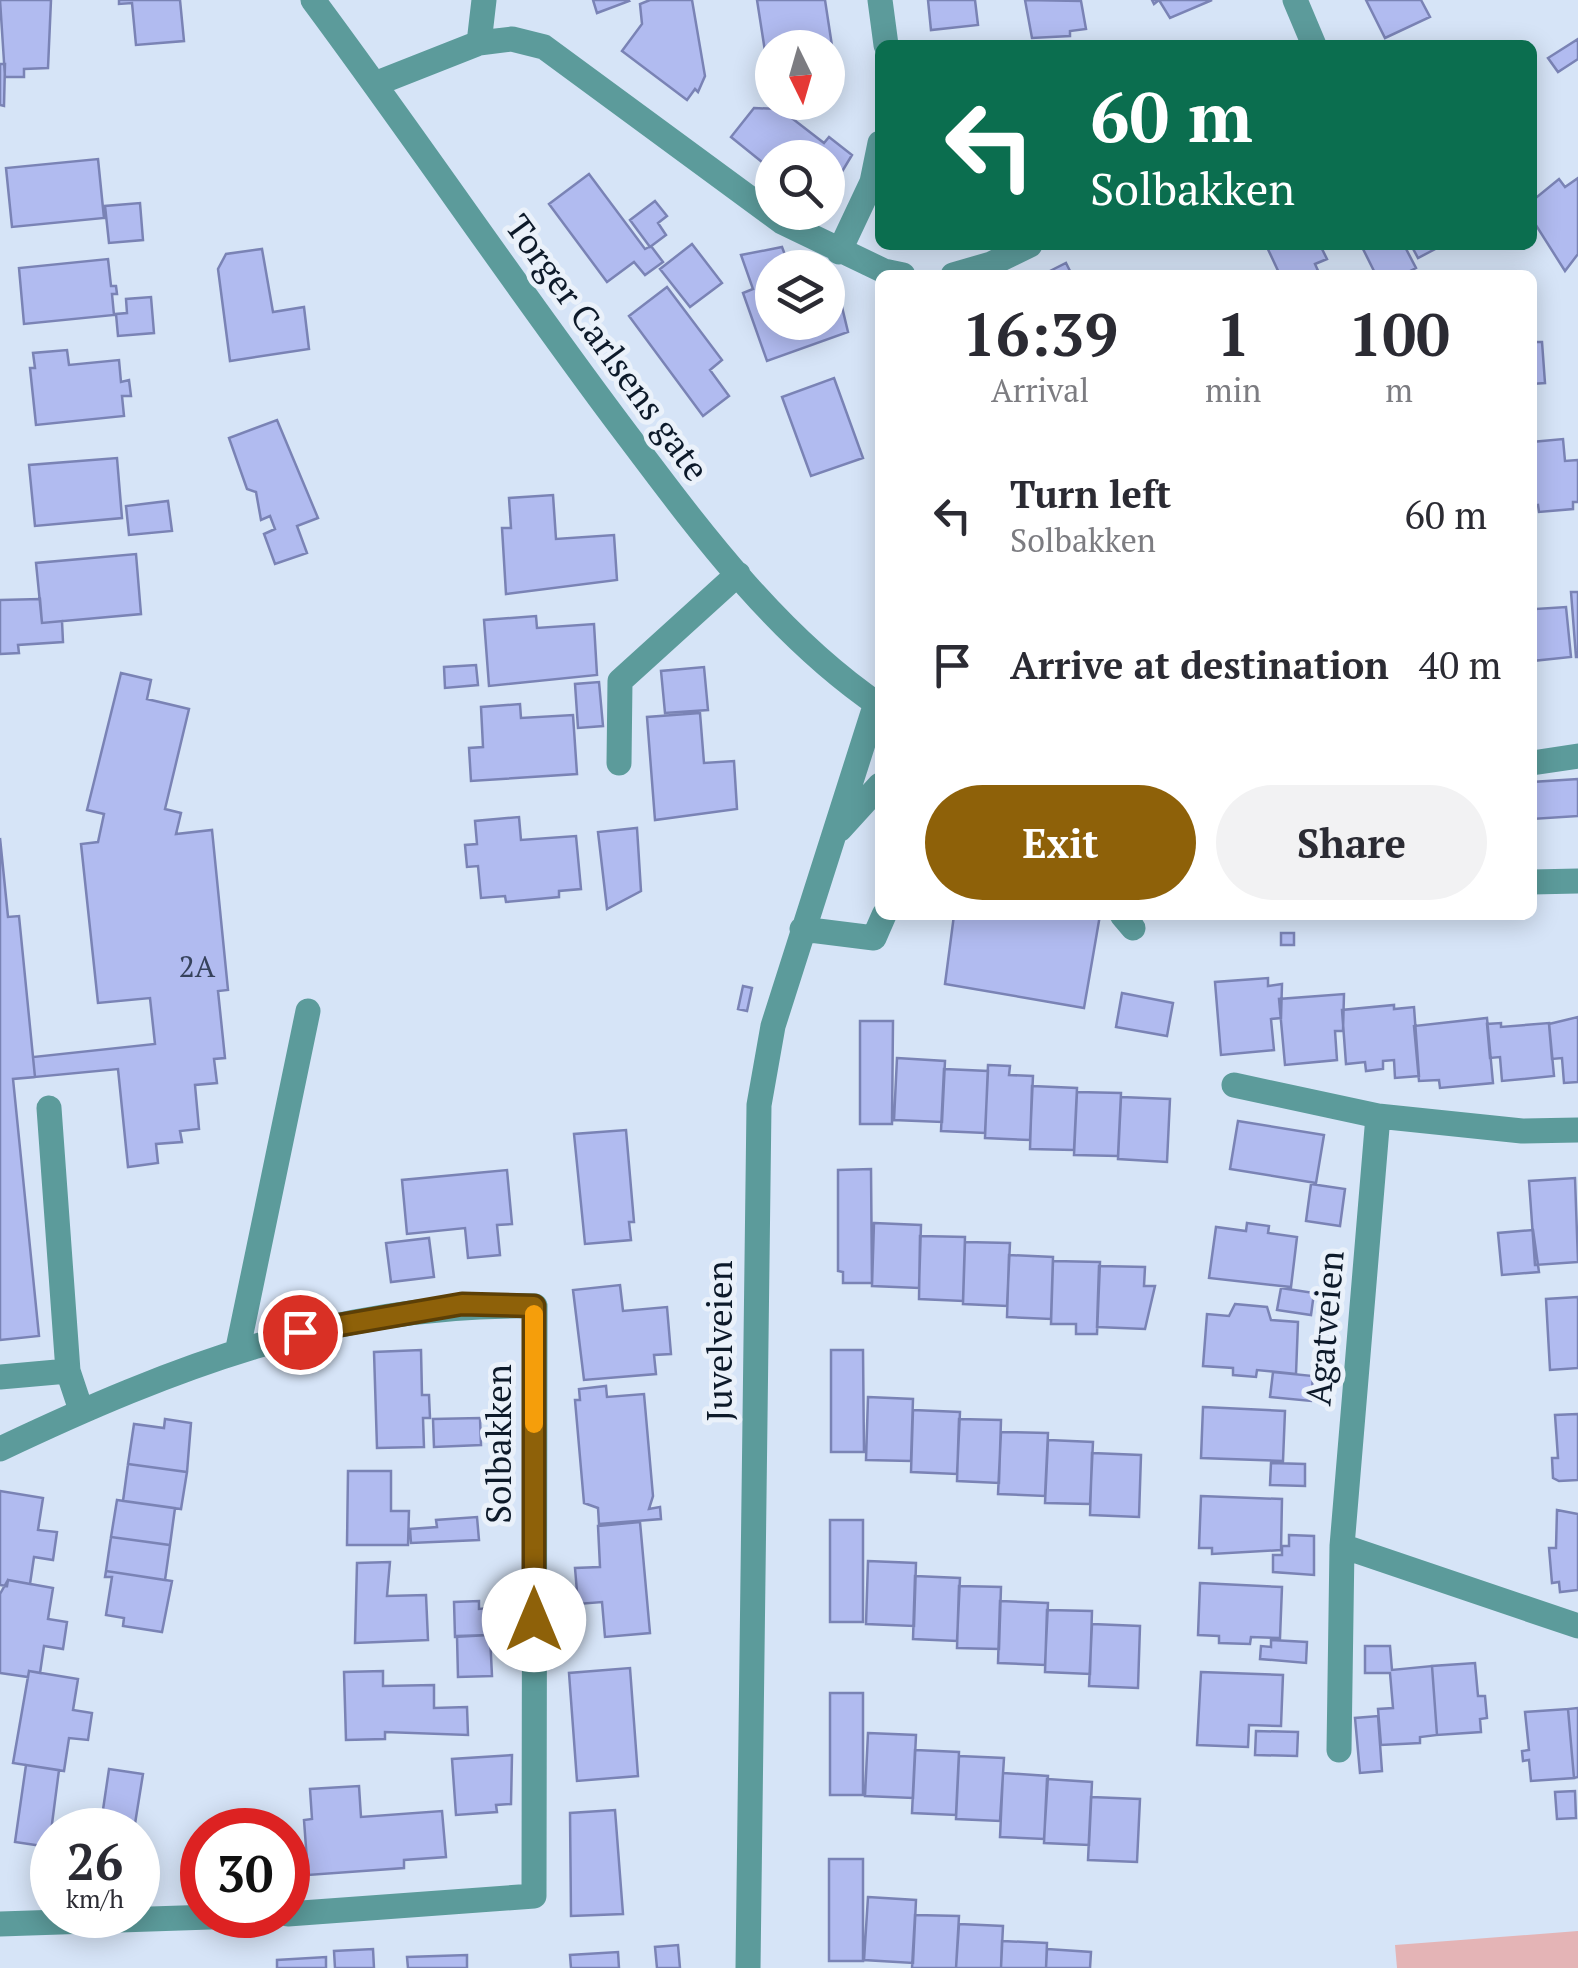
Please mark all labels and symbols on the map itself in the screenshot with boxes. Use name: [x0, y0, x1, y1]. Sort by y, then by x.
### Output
north arrow: [755, 30, 845, 120]
street label: Torger Carlsens gate: [496, 205, 720, 490]
house number: 2A: [179, 946, 216, 986]
street label: Agatveien: [1294, 1248, 1354, 1407]
street label: Juvelveien: [696, 1260, 742, 1421]
pin: [258, 1290, 343, 1375]
street label: Solbakken: [475, 1364, 521, 1524]
position arrow: [482, 1568, 586, 1672]
speed limit sign: 30: [180, 1808, 310, 1938]

